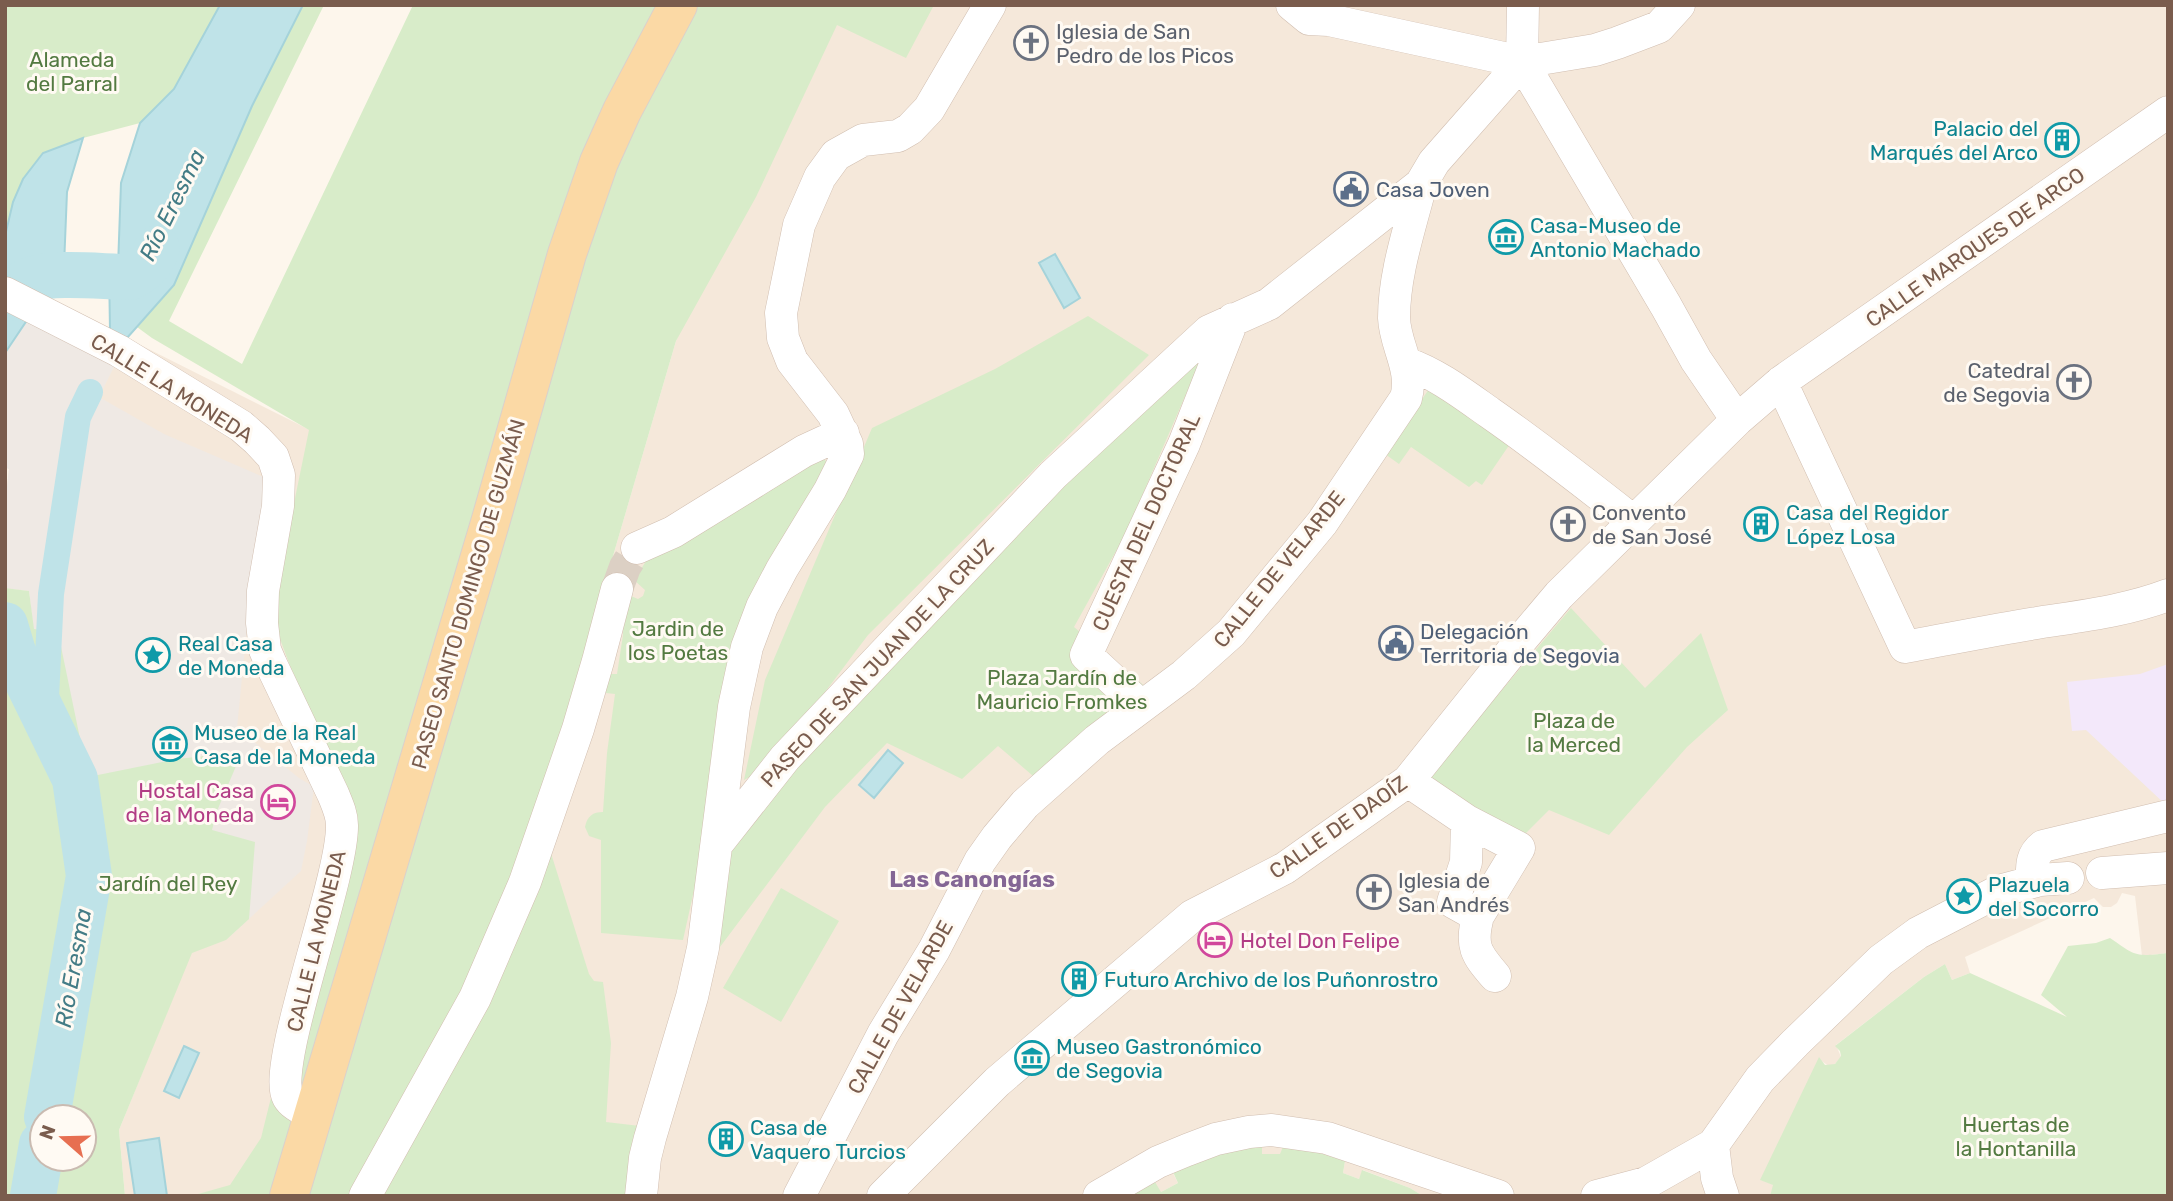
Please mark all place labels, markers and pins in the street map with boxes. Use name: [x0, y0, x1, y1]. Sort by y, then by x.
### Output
place label: Iglesia de San Pedro de los Picos: [1056, 19, 1234, 68]
church icon: Iglesia de San Pedro de los Picos: [1012, 24, 1050, 62]
place label: Palacio del Marqués del Arco: [1870, 116, 2038, 165]
building icon: Palacio del Marqués del Arco: [2043, 121, 2081, 159]
public building icon: Casa Joven: [1332, 170, 1370, 208]
place label: Casa Joven: [1376, 177, 1490, 202]
place label: Casa-Museo de Antonio Machado: [1530, 213, 1701, 262]
museum icon: Casa-Museo de Antonio Machado: [1487, 218, 1525, 256]
place label: Catedral de Segovia: [1943, 358, 2050, 407]
church icon: Catedral de Segovia: [2055, 363, 2093, 401]
place label: Convento de San José: [1592, 500, 1712, 549]
place label: Casa del Regidor López Losa: [1786, 500, 1949, 549]
church icon: Convento de San José: [1549, 505, 1587, 543]
building icon: Casa del Regidor López Losa: [1742, 505, 1780, 543]
place label: Delegación Territoria de Segovia: [1420, 619, 1620, 668]
public building icon: Delegación Territoria de Segovia: [1377, 624, 1415, 662]
place label: Real Casa de Moneda: [178, 631, 285, 680]
place icon: Real Casa de Moneda: [134, 636, 172, 674]
place label: Museo de la Real Casa de la Moneda: [194, 720, 376, 769]
museum icon: Museo de la Real Casa de la Moneda: [151, 725, 189, 763]
place label: Hostal Casa de la Moneda: [125, 778, 254, 827]
hotel icon: Hostal Casa de la Moneda: [259, 783, 297, 821]
place label: Iglesia de San Andrés: [1398, 868, 1510, 917]
place label: Plazuela del Socorro: [1988, 872, 2099, 921]
church icon: Iglesia de San Andrés: [1355, 873, 1393, 911]
place icon: Plazuela del Socorro: [1945, 877, 1983, 915]
hotel icon: Hotel Don Felipe: [1196, 921, 1234, 959]
place label: Hotel Don Felipe: [1240, 928, 1400, 953]
building icon: Futuro Archivo de los Puñonrostro: [1060, 960, 1098, 998]
place label: Futuro Archivo de los Puñonrostro: [1104, 967, 1438, 992]
place label: Museo Gastronómico de Segovia: [1056, 1034, 1262, 1083]
museum icon: Museo Gastronómico de Segovia: [1013, 1039, 1051, 1077]
place label: Casa de Vaquero Turcios: [750, 1115, 906, 1164]
building icon: Casa de Vaquero Turcios: [707, 1120, 745, 1158]

